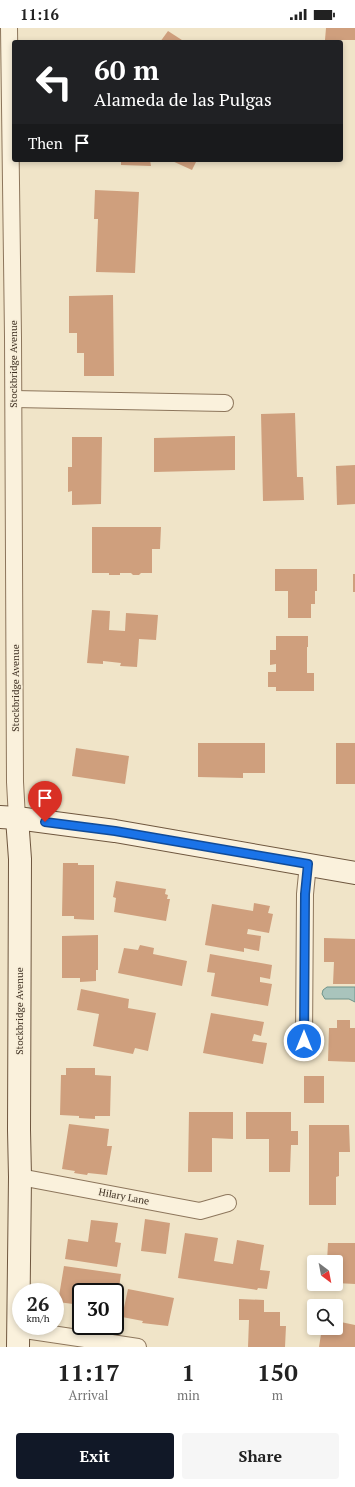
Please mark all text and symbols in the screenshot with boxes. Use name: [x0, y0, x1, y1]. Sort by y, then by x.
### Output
text: 11:16: [20, 4, 59, 24]
text: 60 m: [94, 51, 159, 88]
icon: left: [28, 56, 80, 108]
text: Alameda de las Pulgas: [94, 87, 272, 111]
icon: arrive: [71, 132, 93, 154]
text: Then: [28, 133, 63, 153]
street label: Stockbridge Avenue: [7, 320, 20, 408]
street label: Stockbridge Avenue: [9, 644, 22, 732]
pin: [28, 781, 62, 822]
icon: arrive: [34, 787, 56, 809]
street label: Stockbridge Avenue: [13, 967, 26, 1055]
position arrow: [283, 1020, 325, 1062]
street label: Hilary Lane: [97, 1185, 150, 1208]
north arrow: [307, 1255, 343, 1291]
map controls: [307, 1255, 343, 1335]
speed limit sign: 30: [72, 1283, 124, 1335]
text: 26: [27, 1290, 49, 1317]
button: search: [307, 1299, 343, 1335]
text: km/h: [26, 1312, 50, 1325]
text: 11:17: [57, 1356, 120, 1388]
text: 1: [182, 1356, 195, 1388]
text: 150: [257, 1356, 298, 1388]
text: Arrival: [69, 1386, 108, 1404]
text: min: [177, 1386, 200, 1404]
text: m: [272, 1386, 283, 1404]
button: Exit: [16, 1433, 174, 1479]
button: Share: [182, 1433, 339, 1479]

